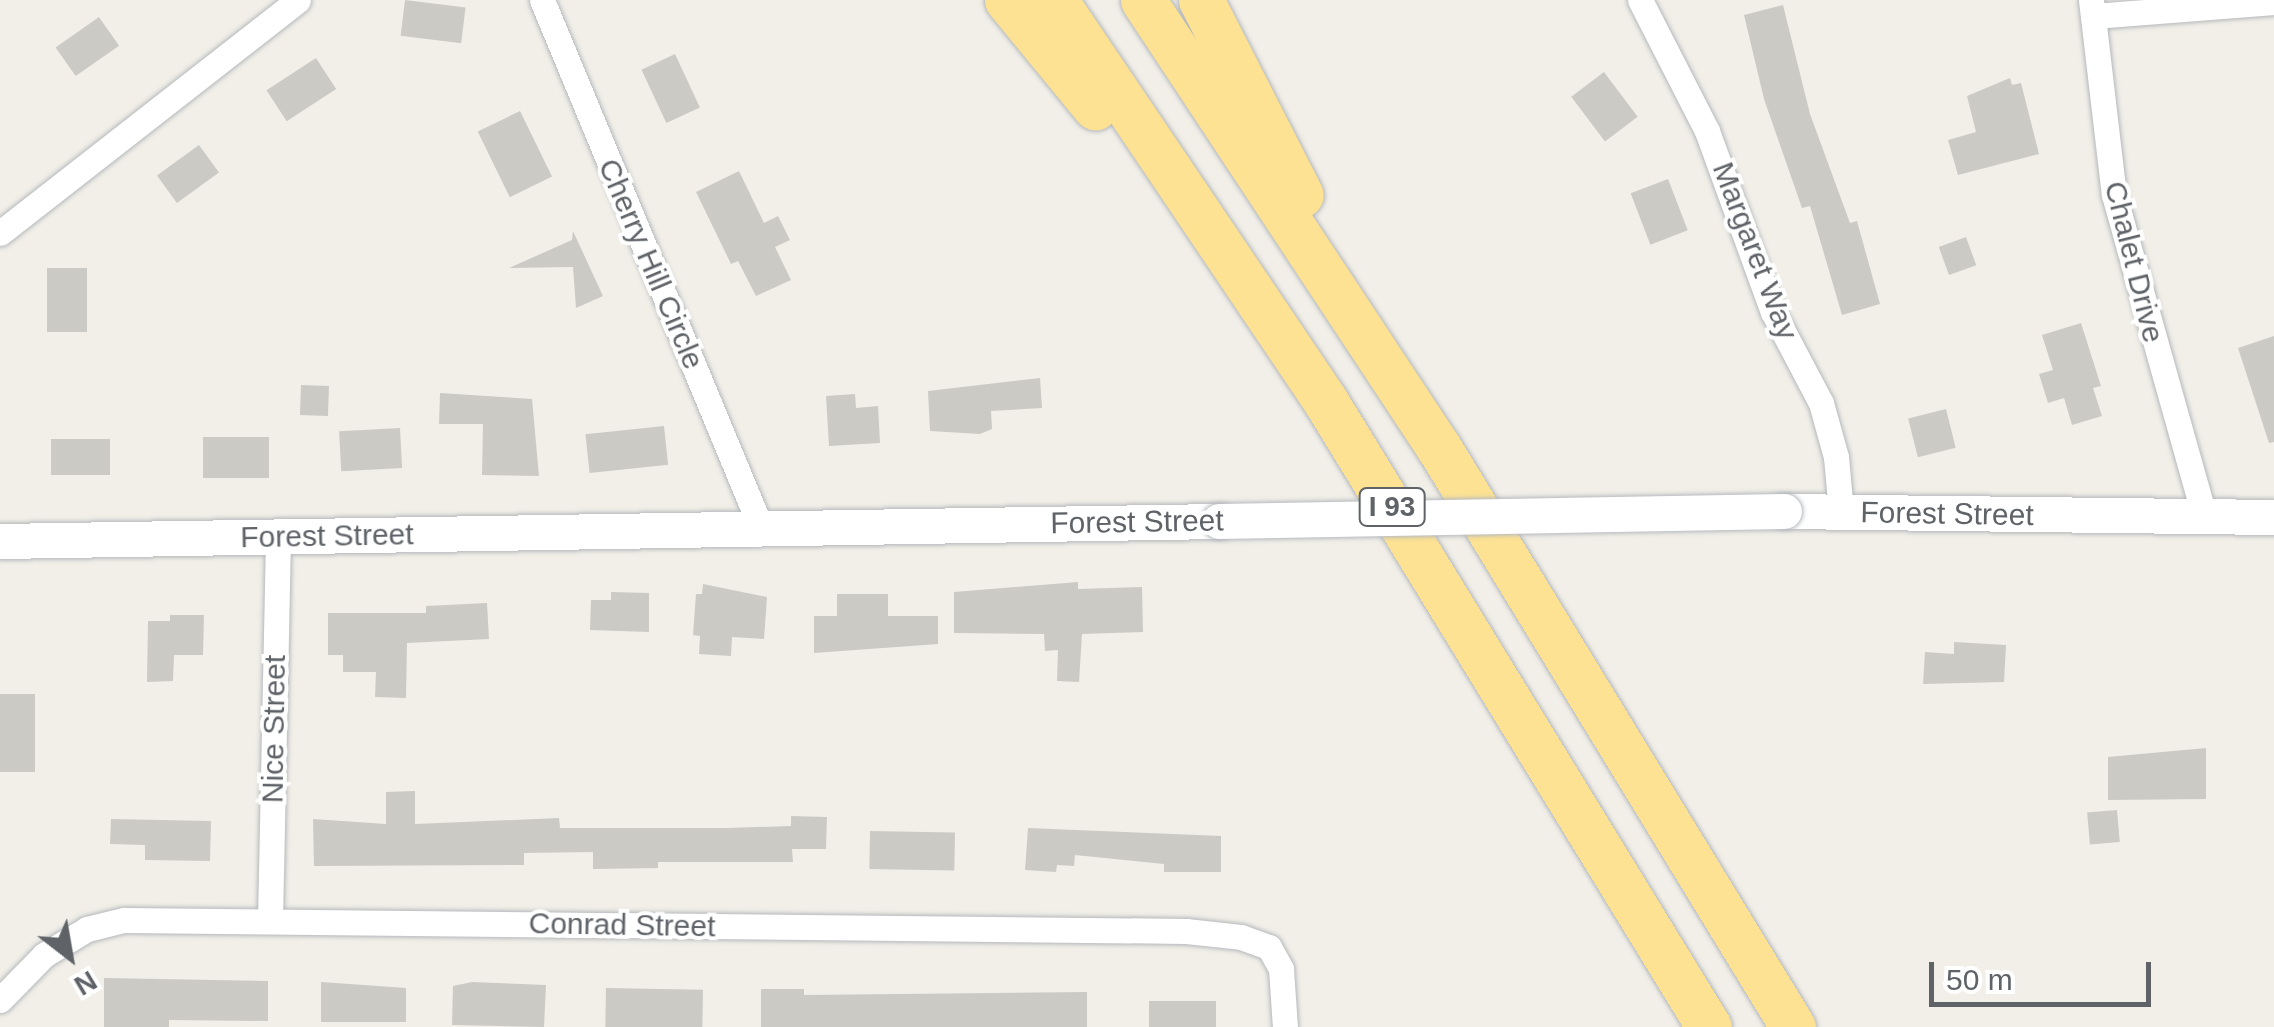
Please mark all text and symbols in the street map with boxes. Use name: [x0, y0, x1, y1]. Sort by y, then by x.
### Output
street label: Cherry Hill Circle: [590, 153, 712, 375]
street label: Margaret Way: [1705, 157, 1805, 345]
street label: Chalet Drive: [2097, 178, 2171, 346]
road number: I 93: [1357, 484, 1427, 530]
street label: Forest Street: [1860, 494, 2034, 534]
street label: Forest Street: [1050, 502, 1224, 542]
street label: Forest Street: [240, 516, 414, 556]
street label: Nice Street: [255, 655, 293, 803]
street label: Conrad Street: [528, 905, 716, 945]
north arrow: [20, 907, 120, 1007]
scale bar: [1934, 942, 2156, 1004]
text: 50 m: [1946, 963, 2013, 996]
text: N: [69, 965, 102, 1002]

